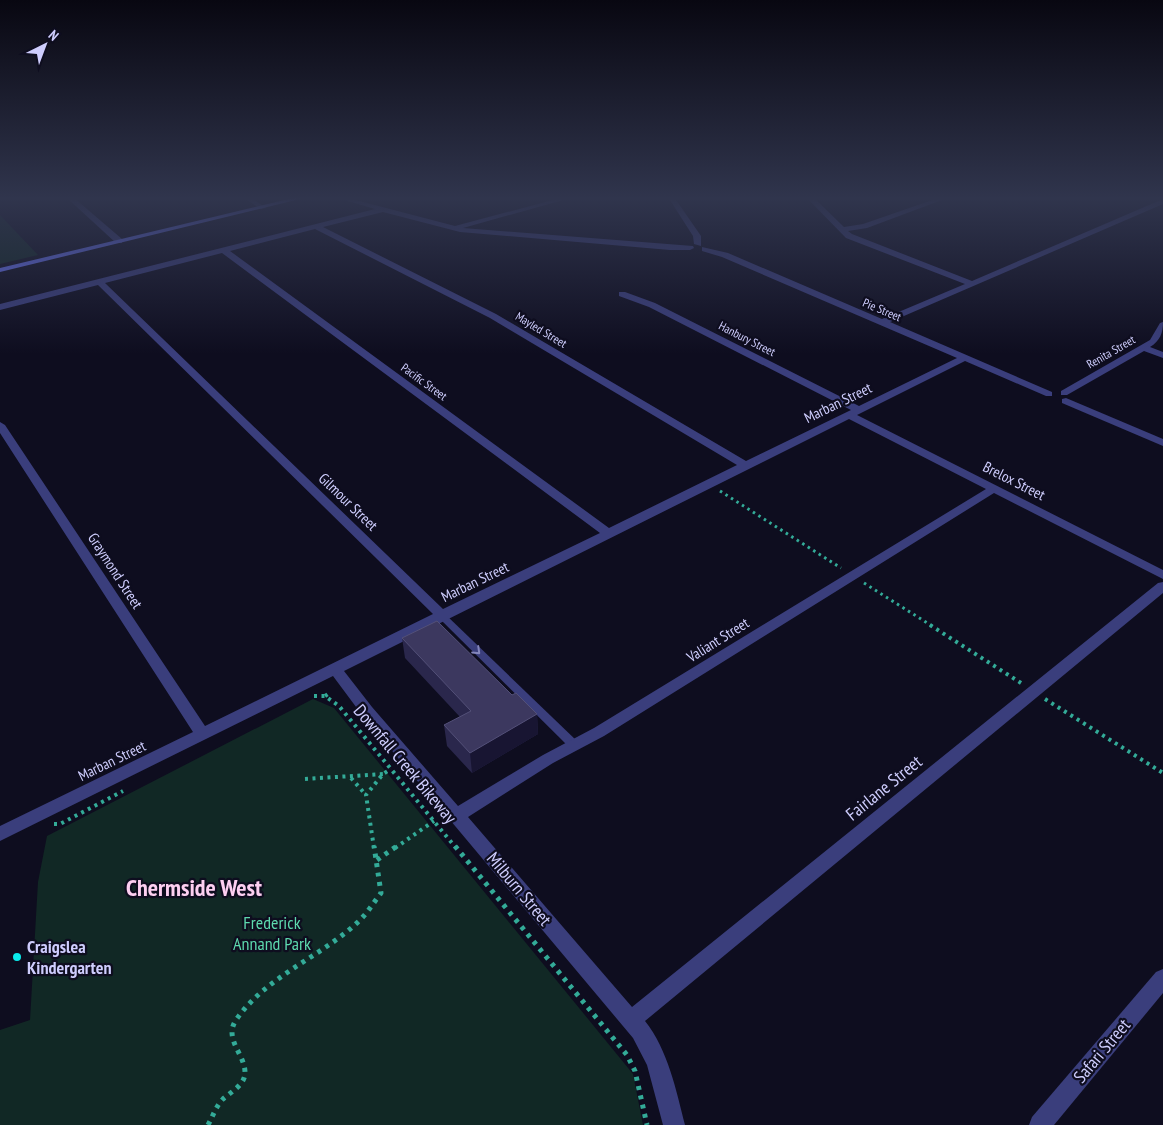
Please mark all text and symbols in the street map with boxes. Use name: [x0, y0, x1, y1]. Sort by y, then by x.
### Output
north arrow: [20, 20, 70, 70]
text: N: [45, 26, 63, 45]
street label: Pie Street: [861, 295, 904, 325]
street label: Mayled Street: [513, 308, 570, 351]
street label: Hanbury Street: [716, 318, 779, 360]
street label: Renita Street: [1084, 331, 1138, 371]
street label: Pacific Street: [398, 360, 451, 404]
street label: Marban Street: [801, 378, 875, 427]
street label: Brelox Street: [980, 457, 1048, 504]
street label: Gilmour Street: [315, 469, 382, 535]
street label: Graymond Street: [84, 529, 147, 612]
street label: Marban Street: [438, 557, 512, 606]
street label: Valiant Street: [682, 613, 752, 667]
one-way arrow: [471, 645, 480, 654]
street label: Downfall Creek Bikeway: [349, 699, 462, 828]
street label: Marban Street: [75, 736, 149, 785]
street label: Fairlane Street: [841, 750, 926, 825]
street label: Milburn Street: [482, 847, 557, 930]
district label: Chermside West: [126, 872, 262, 903]
park label: Frederick Annand Park: [233, 911, 311, 955]
place label: Craigslea Kindergarten: [27, 935, 112, 979]
marker: Craigslea Kindergarten: [11, 951, 23, 963]
street label: Safari Street: [1068, 1014, 1135, 1087]

